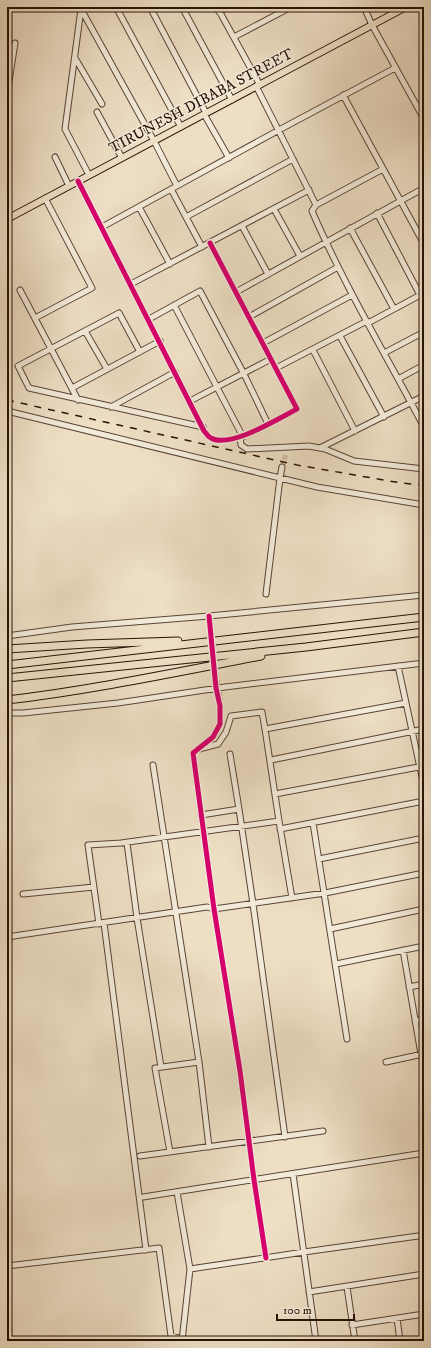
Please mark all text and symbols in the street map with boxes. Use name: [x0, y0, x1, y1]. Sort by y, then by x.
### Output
street label: TIRUNESH DIBABA STREET: [106, 44, 297, 158]
scale bar: [277, 1296, 354, 1322]
text: 100 m: [283, 1303, 312, 1318]

